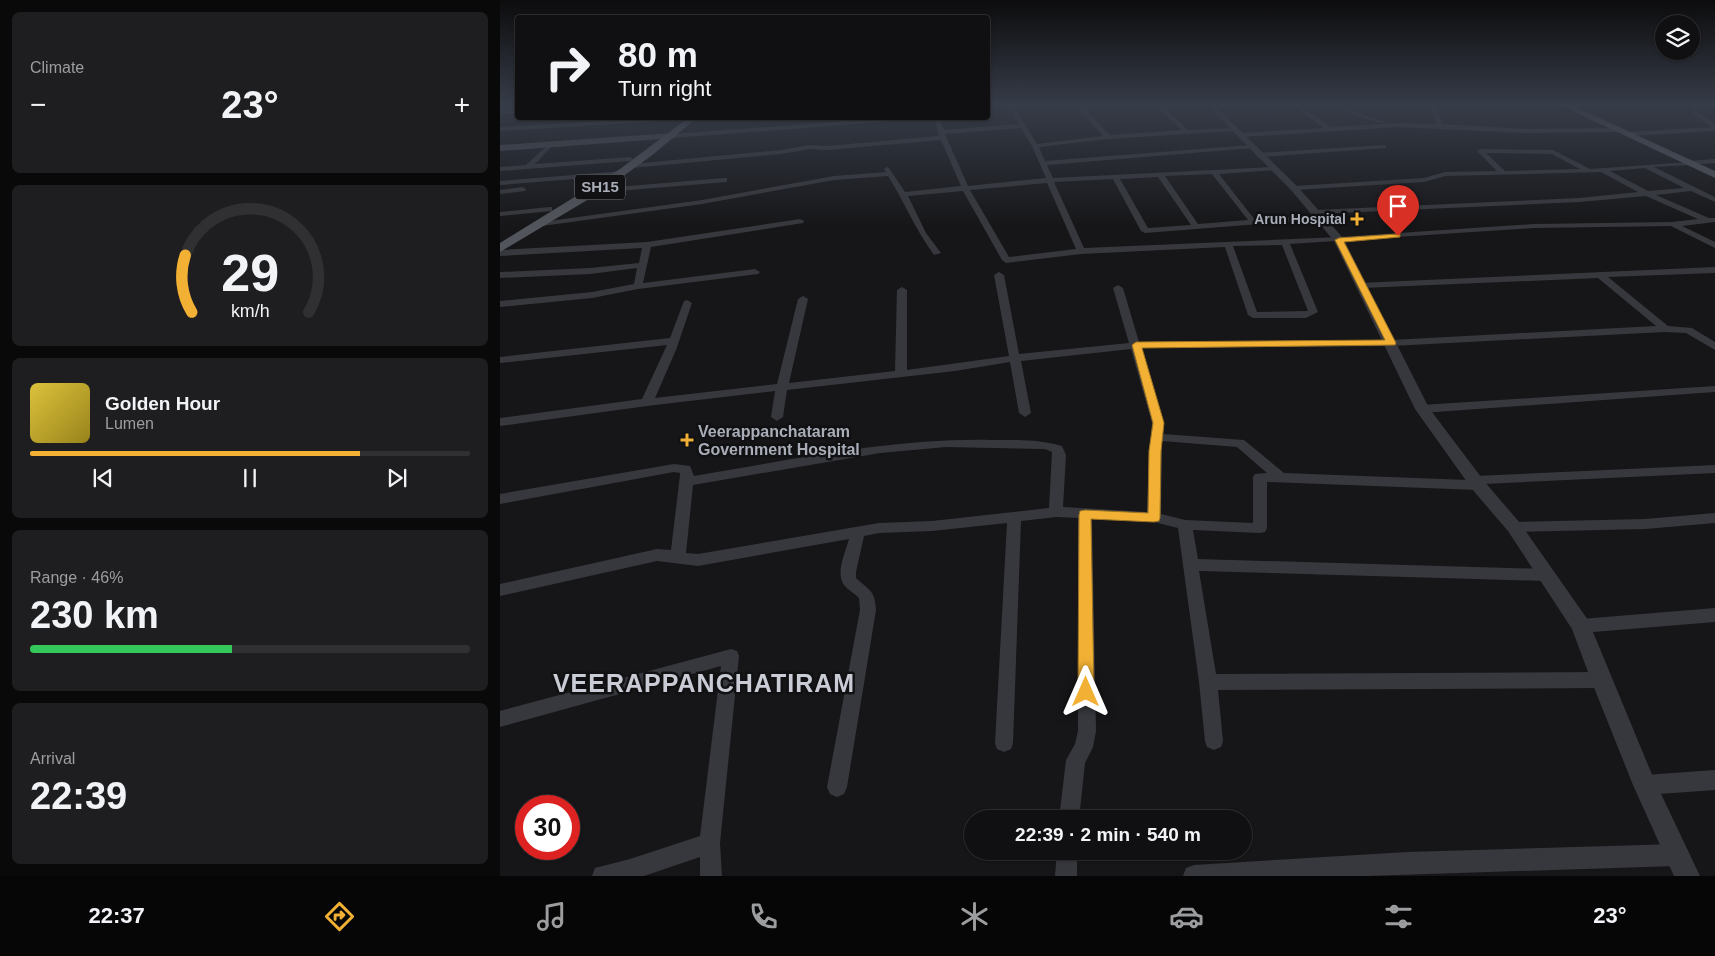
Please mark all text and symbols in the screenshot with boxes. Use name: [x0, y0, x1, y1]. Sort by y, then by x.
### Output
map controls: [1655, 15, 1700, 60]
button: layers: [1655, 15, 1700, 60]
icon: right: [535, 35, 600, 100]
text: 80 m: [618, 35, 698, 74]
text: Climate: [30, 59, 84, 76]
text: Turn right: [618, 76, 711, 101]
text: 23°: [221, 84, 279, 126]
text: −: [30, 89, 46, 120]
text: +: [454, 89, 470, 120]
road number: SH15: [575, 174, 625, 200]
pin: [1377, 185, 1419, 236]
icon: arrive: [1384, 192, 1412, 220]
place label: Arun Hospital: [1254, 211, 1346, 227]
marker: Arun Hospital: [1350, 212, 1364, 226]
text: 29: [221, 244, 279, 302]
text: km/h: [231, 301, 269, 321]
text: Golden Hour: [105, 393, 220, 414]
text: Lumen: [105, 415, 154, 432]
place label: Veerappanchataram Government Hospital: [698, 423, 860, 458]
marker: Veerappanchataram Government Hospital: [680, 433, 694, 447]
icon: previous: [89, 464, 117, 492]
icon: pause: [236, 464, 264, 492]
icon: next: [383, 464, 411, 492]
text: Range · 46%: [30, 569, 123, 586]
text: 230 km: [30, 594, 159, 636]
position arrow: [1059, 665, 1111, 717]
district label: VEERAPPANCHATIRAM: [553, 669, 855, 697]
text: Arrival: [30, 750, 75, 767]
text: 22:39: [30, 775, 127, 817]
speed limit sign: 30: [515, 795, 580, 860]
text: 22:39 · 2 min · 540 m: [1015, 824, 1201, 845]
icon: directions: [322, 899, 357, 934]
icon: music: [534, 899, 569, 934]
icon: phone: [746, 899, 781, 934]
icon: climate: [957, 899, 992, 934]
icon: car: [1169, 899, 1204, 934]
icon: filters: [1381, 899, 1416, 934]
text: 22:37: [88, 903, 145, 928]
text: 23°: [1593, 903, 1626, 928]

